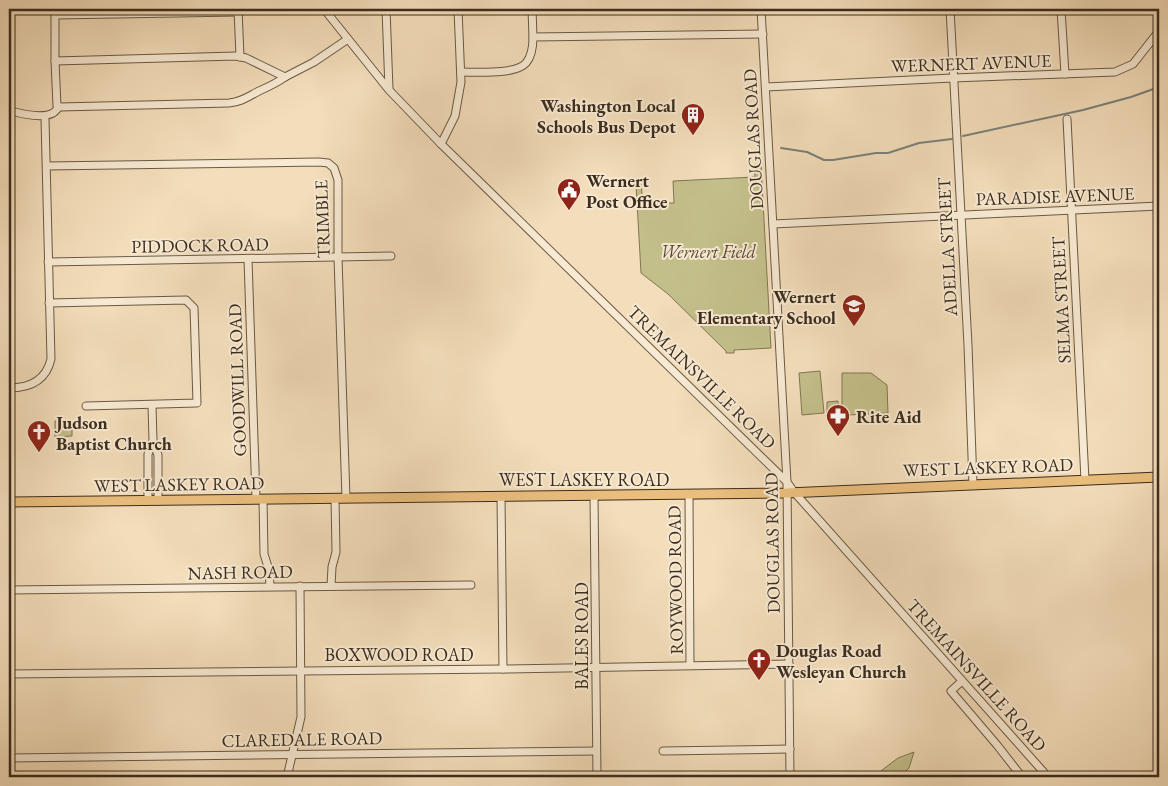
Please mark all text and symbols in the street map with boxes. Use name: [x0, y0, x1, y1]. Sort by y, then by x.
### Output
street label: WERNERT AVENUE: [890, 49, 1052, 77]
street label: DOUGLAS ROAD: [738, 68, 768, 210]
place label: Washington Local Schools Bus Depot: [537, 94, 676, 138]
building icon: Washington Local Schools Bus Depot: [680, 102, 706, 136]
place label: Wernert Post Office: [586, 169, 668, 213]
street label: ADELLA STREET: [932, 176, 962, 318]
public building icon: Wernert Post Office: [556, 177, 582, 211]
street label: TRIMBLE: [309, 179, 335, 259]
street label: PARADISE AVENUE: [975, 182, 1135, 210]
street label: PIDDOCK ROAD: [131, 232, 269, 258]
street label: SELMA STREET: [1046, 235, 1076, 364]
park label: Wernert Field: [660, 240, 757, 263]
place label: Wernert Elementary School: [697, 285, 836, 329]
school or university icon: Wernert Elementary School: [841, 293, 867, 327]
street label: TREMAINSVILLE ROAD: [623, 300, 781, 454]
street label: GOODWILL ROAD: [223, 303, 251, 457]
pharmacy icon: Rite Aid: [825, 403, 851, 437]
place label: Rite Aid: [856, 405, 922, 428]
place label: Judson Baptist Church: [54, 411, 172, 455]
church icon: Judson Baptist Church: [26, 419, 52, 453]
street label: WEST LASKEY ROAD: [902, 453, 1074, 481]
street label: WEST LASKEY ROAD: [499, 468, 669, 491]
street label: WEST LASKEY ROAD: [94, 471, 264, 497]
street label: DOUGLAS ROAD: [759, 472, 785, 614]
street label: ROYWOOD ROAD: [662, 505, 688, 655]
street label: NASH ROAD: [187, 560, 293, 584]
street label: BALES ROAD: [570, 582, 593, 690]
street label: TREMAINSVILLE ROAD: [902, 594, 1052, 756]
place label: Douglas Road Wesleyan Church: [776, 639, 906, 683]
street label: BOXWOOD ROAD: [325, 643, 473, 666]
church icon: Douglas Road Wesleyan Church: [746, 647, 772, 681]
street label: CLAREDALE ROAD: [222, 726, 382, 752]

